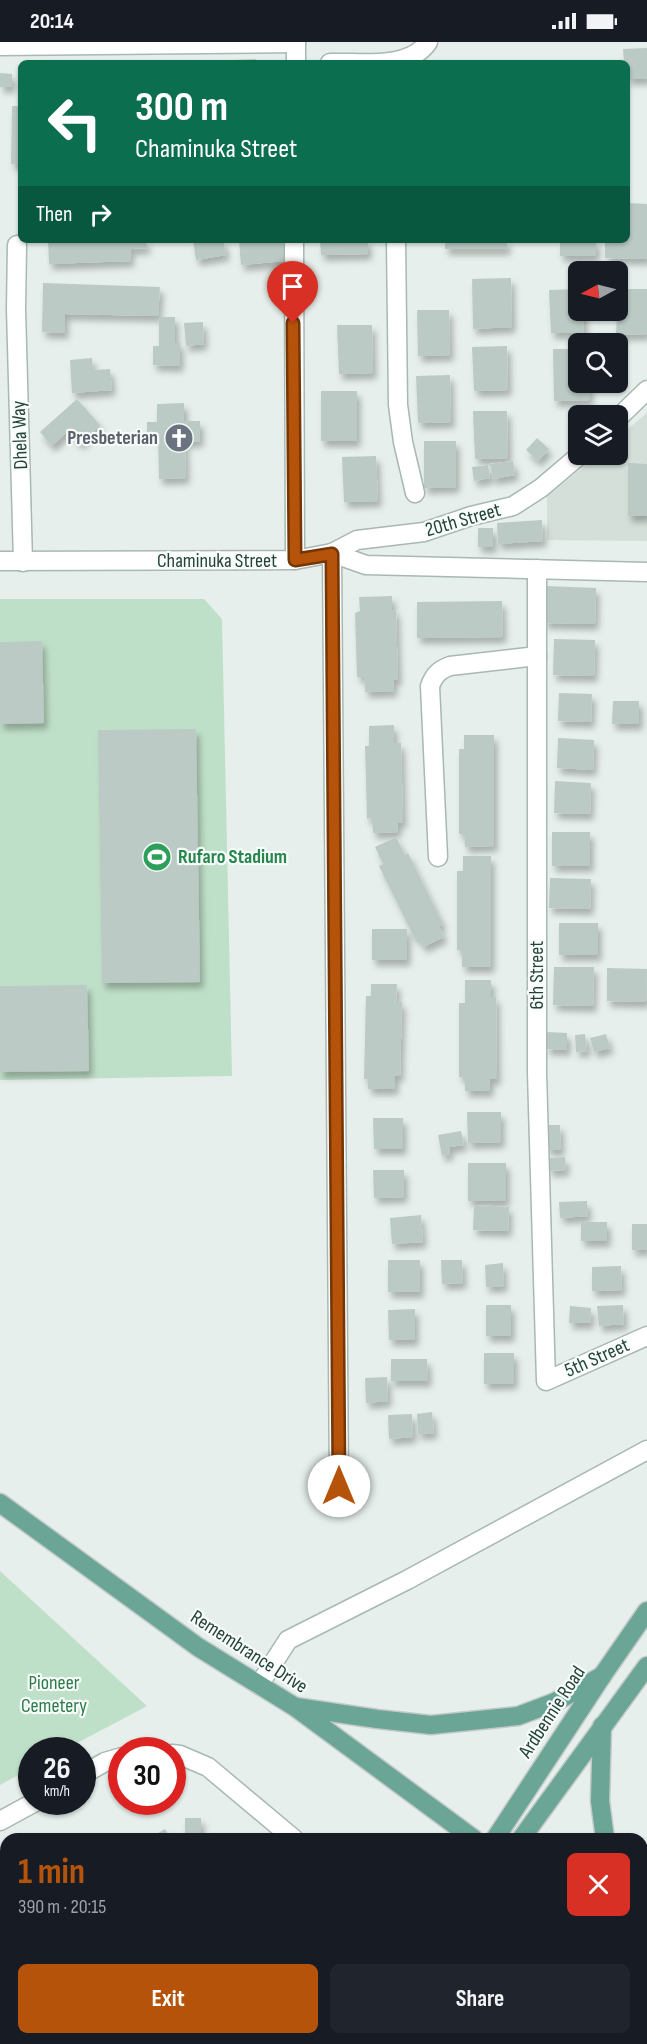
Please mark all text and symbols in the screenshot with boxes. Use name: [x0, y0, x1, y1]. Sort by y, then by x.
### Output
text: 20:14: [30, 8, 74, 35]
text: 300 m: [135, 82, 228, 133]
icon: left: [36, 84, 114, 162]
text: Chaminuka Street: [135, 133, 297, 165]
icon: right: [84, 198, 117, 231]
text: Then: [36, 201, 72, 228]
pin: [267, 261, 318, 323]
north arrow: [568, 261, 628, 321]
map controls: [568, 261, 628, 465]
icon: arrive: [276, 270, 309, 303]
button: search: [568, 333, 628, 393]
street label: Dhela Way: [7, 400, 33, 470]
button: layers: [568, 405, 628, 465]
church icon: Presbeterian: [163, 422, 195, 454]
place label: Presbeterian: [67, 426, 158, 450]
street label: 20th Street: [423, 498, 503, 542]
street label: Chaminuka Street: [157, 549, 277, 573]
sports icon: Rufaro Stadium: [141, 841, 173, 873]
place label: Rufaro Stadium: [178, 845, 287, 869]
street label: 6th Street: [525, 941, 549, 1009]
street label: 5th Street: [561, 1333, 633, 1383]
position arrow: [307, 1454, 371, 1518]
street label: Remembrance Drive: [186, 1605, 312, 1699]
street label: Ardbennie Road: [513, 1662, 591, 1763]
park label: Pioneer Cemetery: [21, 1671, 87, 1718]
speed limit sign: 30: [108, 1737, 186, 1815]
text: 26: [43, 1751, 71, 1787]
text: km/h: [44, 1782, 70, 1801]
text: 1 min: [18, 1851, 85, 1894]
button: close: [567, 1853, 630, 1916]
text: 390 m · 20:15: [18, 1895, 106, 1919]
button: Exit: [18, 1964, 318, 2033]
button: Share: [330, 1964, 630, 2033]

